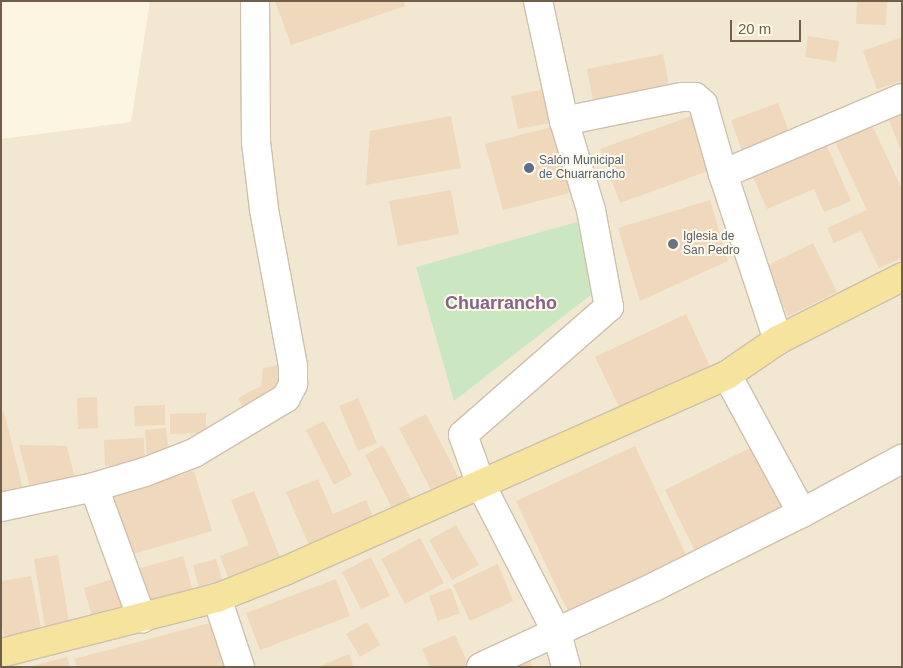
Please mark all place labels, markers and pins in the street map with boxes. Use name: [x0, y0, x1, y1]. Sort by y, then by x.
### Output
place label: Salón Municipal de Chuarrancho: [539, 154, 625, 182]
marker: Salón Municipal de Chuarrancho: [523, 162, 535, 174]
place label: Iglesia de San Pedro: [683, 230, 740, 258]
marker: Iglesia de San Pedro: [667, 238, 679, 250]

